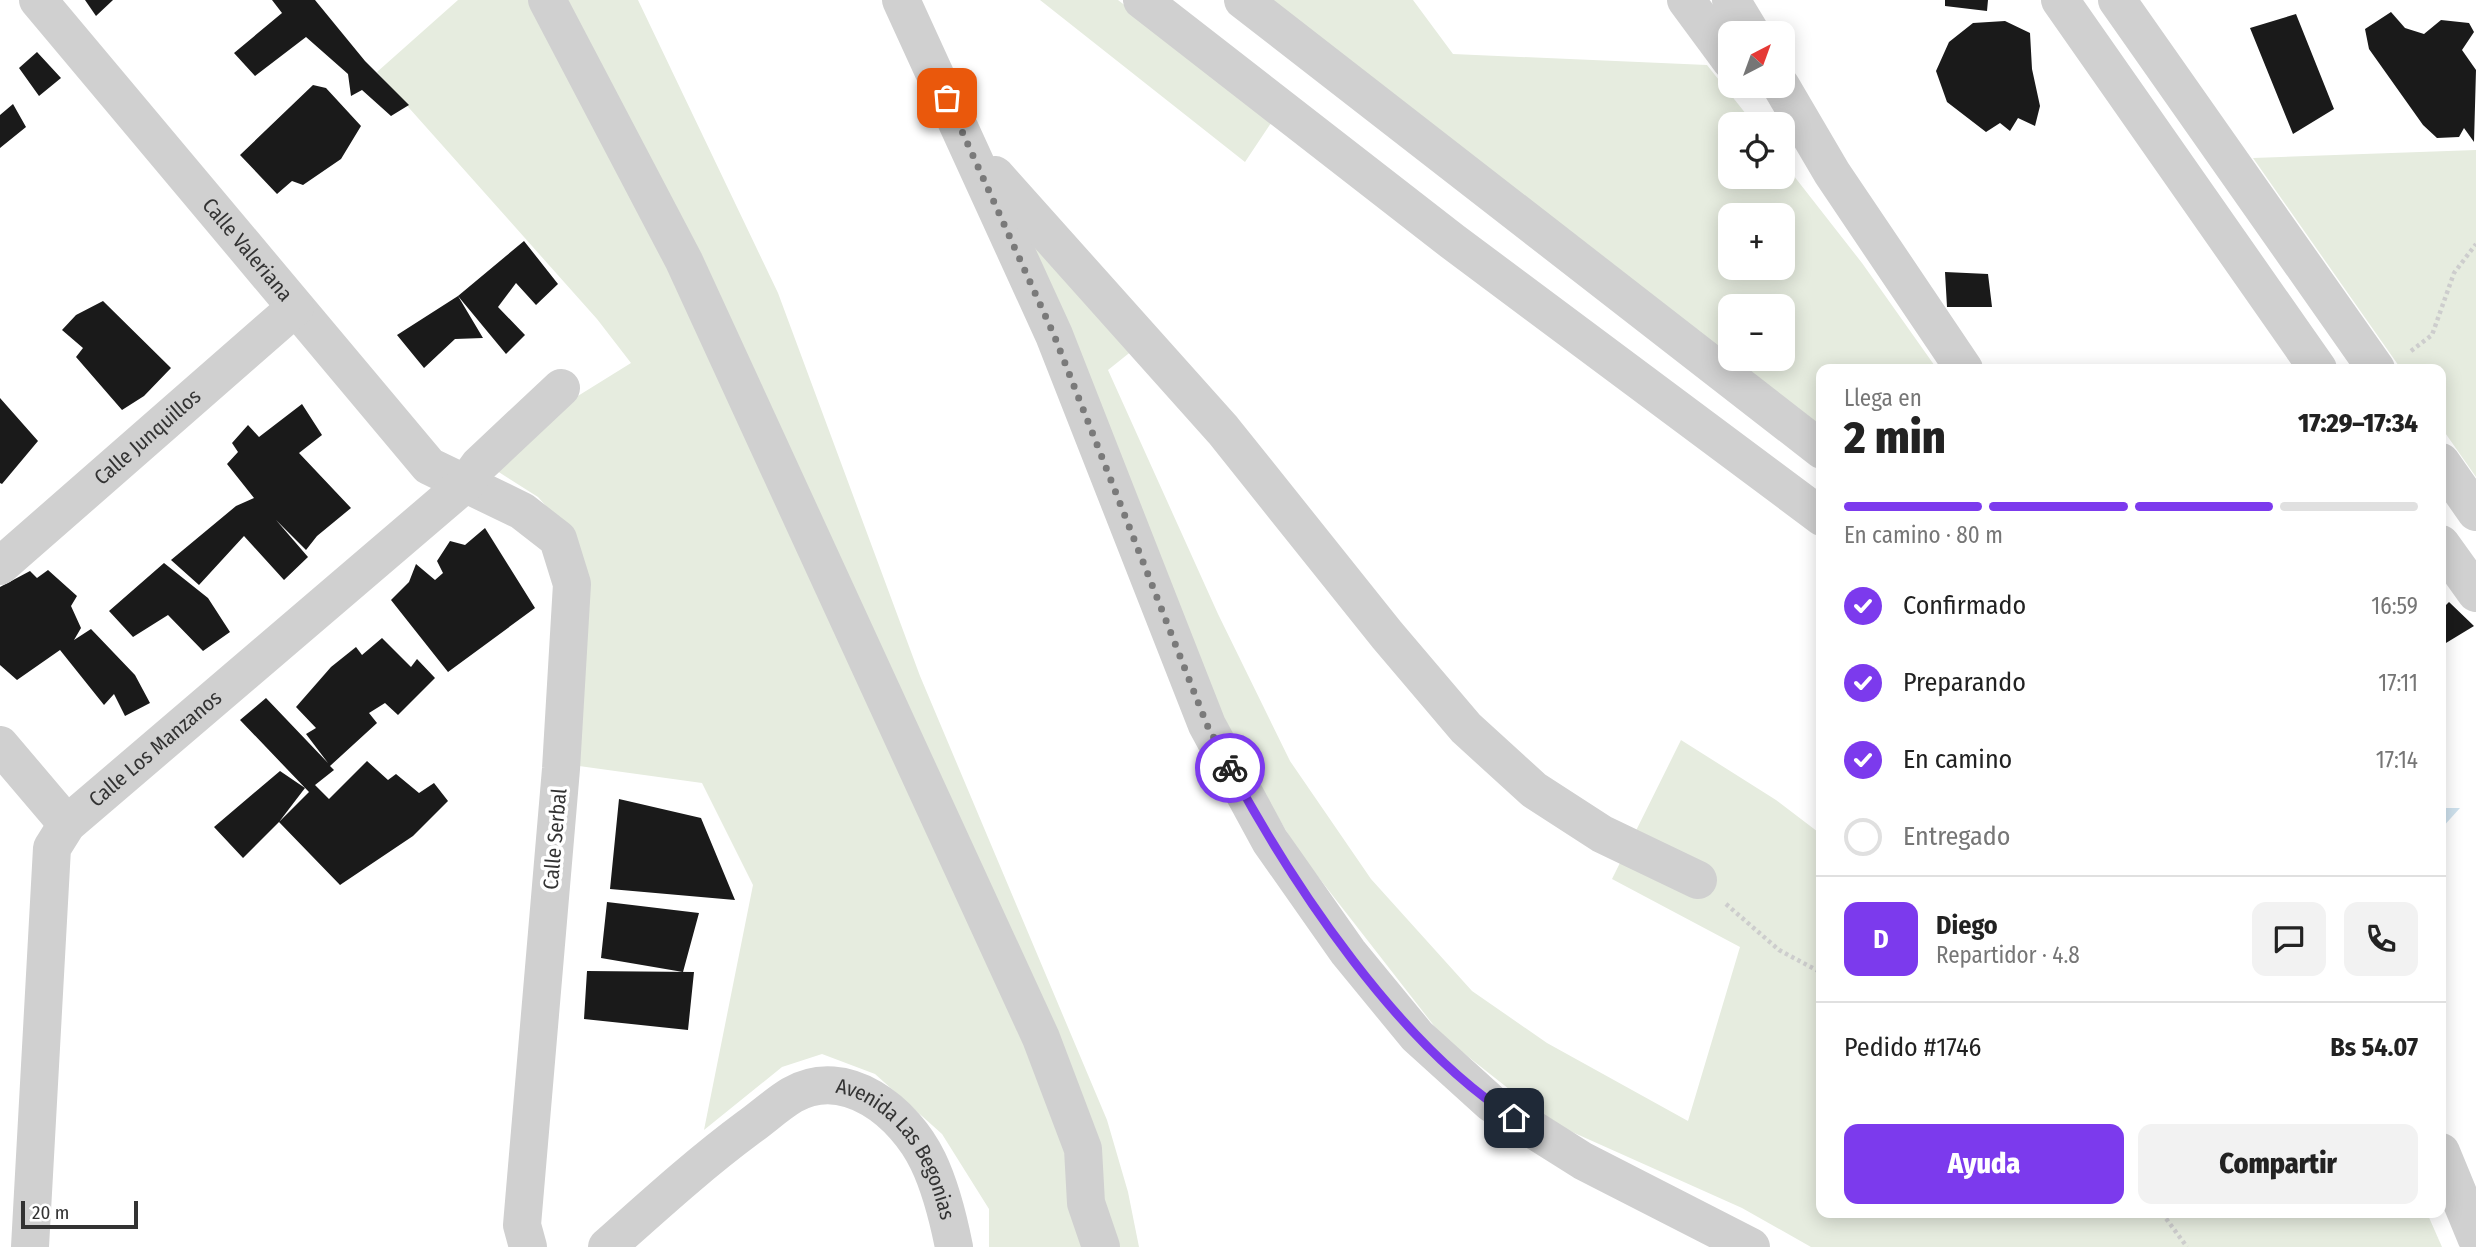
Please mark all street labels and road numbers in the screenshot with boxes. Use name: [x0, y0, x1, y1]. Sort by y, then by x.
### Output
street label: Calle Valeriana: [197, 193, 298, 307]
street label: Calle Junquillos: [89, 383, 206, 491]
street label: Calle Los Manzanos: [84, 685, 227, 813]
street label: Calle Serbal: [538, 787, 572, 891]
street label: Avenida Las Begonias: [834, 1073, 961, 1222]

